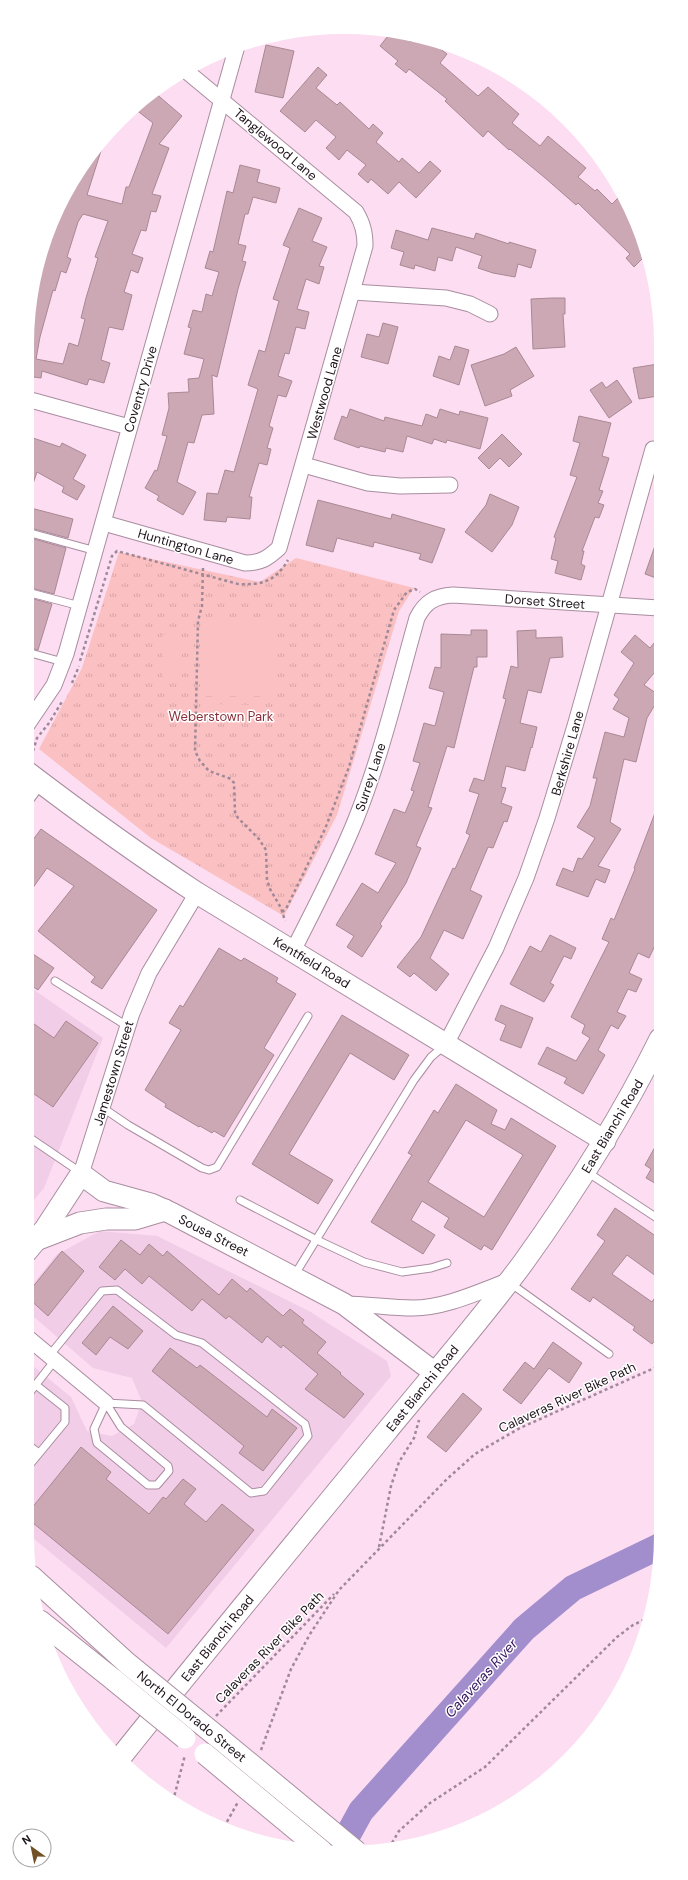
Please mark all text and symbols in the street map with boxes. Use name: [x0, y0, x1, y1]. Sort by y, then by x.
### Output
street label: Tanglewood Lane: [231, 105, 321, 184]
street label: Coventry Drive: [120, 344, 161, 434]
street label: Westwood Lane: [303, 345, 346, 442]
street label: Huntington Lane: [136, 525, 236, 568]
street label: Dorset Street: [504, 590, 586, 613]
park label: Weberstown Park: [169, 708, 274, 725]
street label: Berkshire Lane: [547, 709, 588, 798]
street label: Surrey Lane: [351, 741, 390, 814]
street label: Kentfield Road: [270, 933, 353, 992]
street label: Jamestown Street: [89, 1019, 138, 1128]
street label: East Bianchi Road: [578, 1076, 647, 1176]
street label: Sousa Street: [176, 1210, 252, 1260]
street label: East Bianchi Road: [382, 1342, 462, 1435]
street label: Calaveras River Bike Path: [496, 1358, 639, 1437]
street label: Calaveras River Bike Path: [211, 1588, 327, 1707]
street label: East Bianchi Road: [177, 1592, 257, 1685]
water label: Calaveras River: [441, 1634, 522, 1721]
street label: North El Dorado Street: [134, 1667, 250, 1766]
north arrow: [12, 1828, 52, 1868]
text: N: [19, 1832, 34, 1848]

